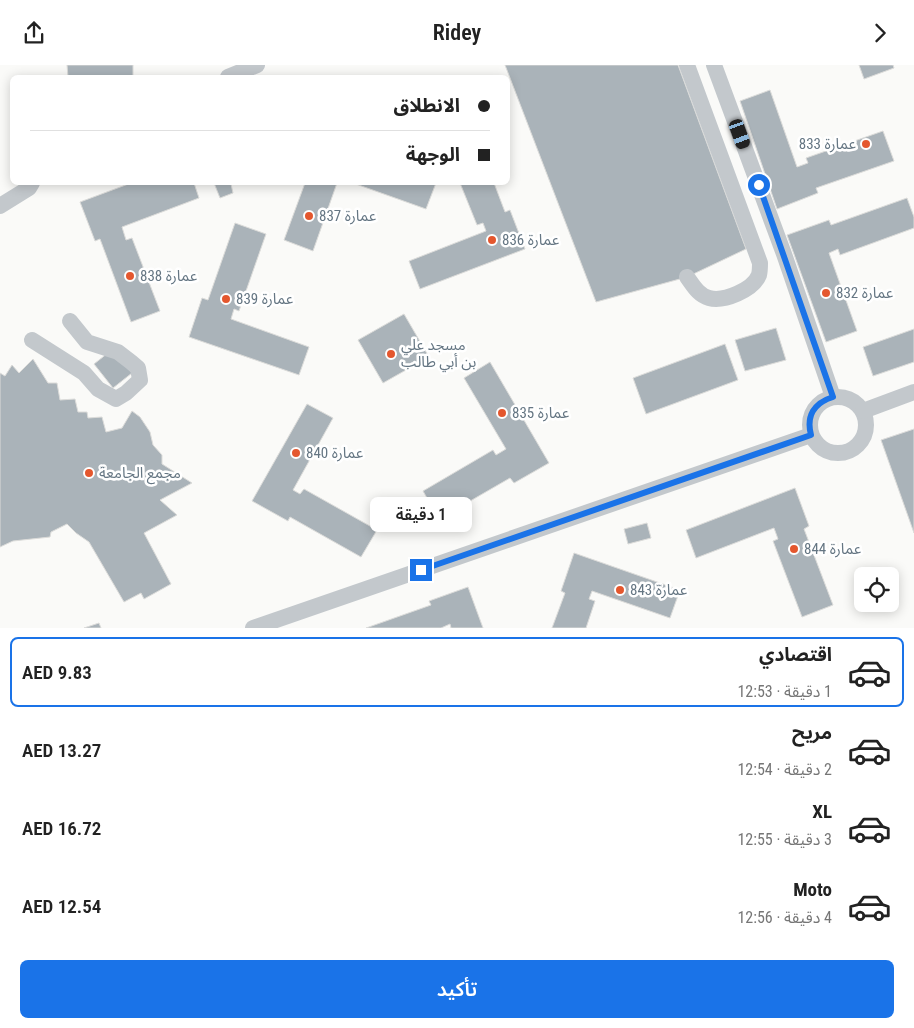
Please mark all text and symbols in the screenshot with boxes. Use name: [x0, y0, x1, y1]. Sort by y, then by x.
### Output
icon: share: [20, 19, 48, 47]
icon: forward: [866, 19, 894, 47]
text: Ridey: [433, 20, 481, 45]
text: الانطلاق: [394, 94, 460, 117]
car: [727, 117, 752, 151]
place label: عمارة 833: [799, 135, 856, 153]
marker: عمارة 833: [860, 138, 872, 150]
text: الوجهة: [406, 143, 460, 166]
route start: [748, 174, 770, 196]
place label: عمارة 837: [319, 207, 377, 225]
marker: عمارة 837: [303, 210, 315, 222]
place label: عمارة 836: [502, 231, 560, 249]
marker: عمارة 836: [486, 234, 498, 246]
place label: عمارة 838: [140, 267, 198, 285]
marker: عمارة 838: [124, 270, 136, 282]
place label: عمارة 832: [836, 284, 894, 302]
marker: عمارة 832: [820, 287, 832, 299]
place label: عمارة 839: [236, 290, 294, 308]
marker: عمارة 839: [220, 293, 232, 305]
place label: مسجد علي بن أبي طالب: [401, 336, 476, 373]
marker: مسجد علي بن أبي طالب: [385, 348, 397, 360]
place label: عمارة 835: [512, 404, 570, 422]
marker: عمارة 835: [496, 407, 508, 419]
place label: عمارة 840: [306, 444, 364, 462]
marker: عمارة 840: [290, 447, 302, 459]
place label: مجمع الجامعة: [99, 464, 181, 485]
marker: مجمع الجامعة: [83, 467, 95, 479]
callout: 1 دقيقة: [370, 497, 472, 533]
text: 1 دقيقة: [396, 505, 446, 524]
place label: عمارة 844: [804, 540, 862, 558]
marker: عمارة 844: [788, 543, 800, 555]
route end: [410, 559, 432, 581]
map controls: [854, 567, 899, 612]
button: locate: [854, 567, 899, 612]
place label: عمارة 843: [630, 581, 688, 599]
marker: عمارة 843: [614, 584, 626, 596]
text: اقتصادي: [759, 643, 832, 666]
icon: car: [847, 650, 892, 695]
text: AED 9.83: [22, 661, 92, 684]
text: 1 دقيقة · 12:53: [737, 682, 832, 701]
text: مريح: [792, 721, 832, 744]
icon: car: [847, 728, 892, 773]
text: AED 13.27: [22, 739, 101, 762]
text: 2 دقيقة · 12:54: [737, 760, 832, 779]
text: XL: [812, 800, 832, 823]
icon: car: [847, 806, 892, 851]
text: AED 16.72: [22, 817, 101, 840]
text: 3 دقيقة · 12:55: [737, 830, 832, 849]
text: Moto: [793, 878, 832, 901]
icon: car: [847, 884, 892, 929]
text: AED 12.54: [22, 895, 101, 918]
text: 4 دقيقة · 12:56: [737, 908, 832, 927]
button: تأكيد: [20, 960, 894, 1018]

